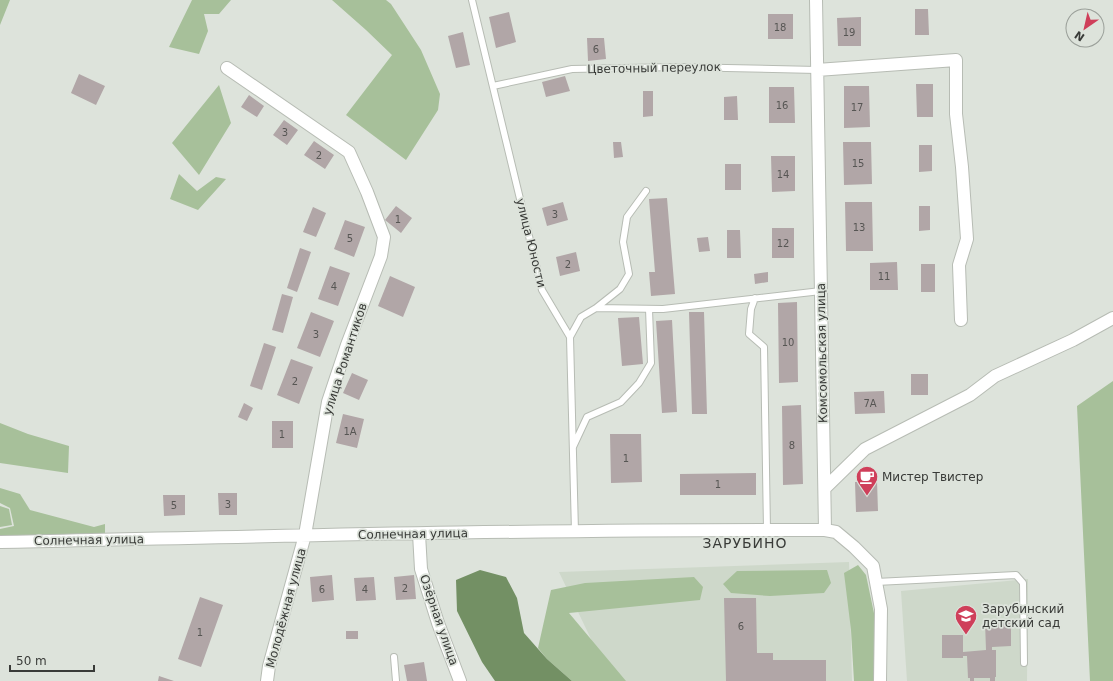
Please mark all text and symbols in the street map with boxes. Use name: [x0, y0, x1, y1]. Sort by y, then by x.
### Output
north arrow: [1065, 8, 1105, 48]
house number: 18: [774, 22, 786, 33]
house number: 19: [843, 27, 855, 38]
text: N: [1072, 28, 1087, 44]
house number: 6: [593, 44, 599, 55]
street label: Цветочный переулок: [587, 60, 721, 76]
house number: 16: [776, 100, 788, 111]
house number: 17: [851, 102, 863, 113]
house number: 3: [282, 127, 288, 138]
house number: 2: [316, 150, 322, 161]
house number: 15: [852, 158, 864, 169]
house number: 14: [777, 169, 789, 180]
street label: улица Юности: [513, 197, 549, 289]
house number: 3: [552, 209, 558, 220]
house number: 1: [395, 214, 401, 225]
house number: 13: [853, 222, 865, 233]
house number: 5: [347, 233, 353, 244]
house number: 12: [777, 238, 789, 249]
house number: 2: [565, 259, 571, 270]
house number: 11: [878, 271, 890, 282]
house number: 4: [331, 281, 337, 292]
street label: Комсомольская улица: [814, 283, 830, 423]
street label: улица Романтиков: [320, 301, 370, 417]
house number: 3: [313, 329, 319, 340]
house number: 10: [782, 337, 794, 348]
house number: 2: [292, 376, 298, 387]
house number: 7А: [863, 398, 877, 409]
house number: 1А: [343, 426, 357, 437]
house number: 1: [279, 429, 285, 440]
house number: 8: [789, 440, 795, 451]
house number: 1: [623, 453, 629, 464]
cafe icon: Мистер Твистер: [854, 464, 880, 497]
place label: Мистер Твистер: [882, 470, 983, 484]
house number: 1: [715, 479, 721, 490]
house number: 3: [225, 499, 231, 510]
house number: 5: [171, 500, 177, 511]
street label: Солнечная улица: [358, 526, 468, 542]
street label: Солнечная улица: [34, 532, 144, 548]
district label: ЗАРУБИНО: [702, 535, 788, 551]
street label: Молодёжная улица: [263, 547, 309, 669]
street label: Озёрная улица: [417, 573, 461, 667]
house number: 2: [402, 583, 408, 594]
house number: 6: [319, 584, 325, 595]
house number: 4: [362, 584, 368, 595]
place label: Зарубинский детский сад: [982, 602, 1064, 630]
school or university icon: Зарубинский детский сад: [953, 603, 979, 636]
house number: 6: [738, 621, 744, 632]
house number: 1: [197, 627, 203, 638]
scale bar: [10, 647, 94, 673]
text: 50 m: [16, 654, 47, 668]

